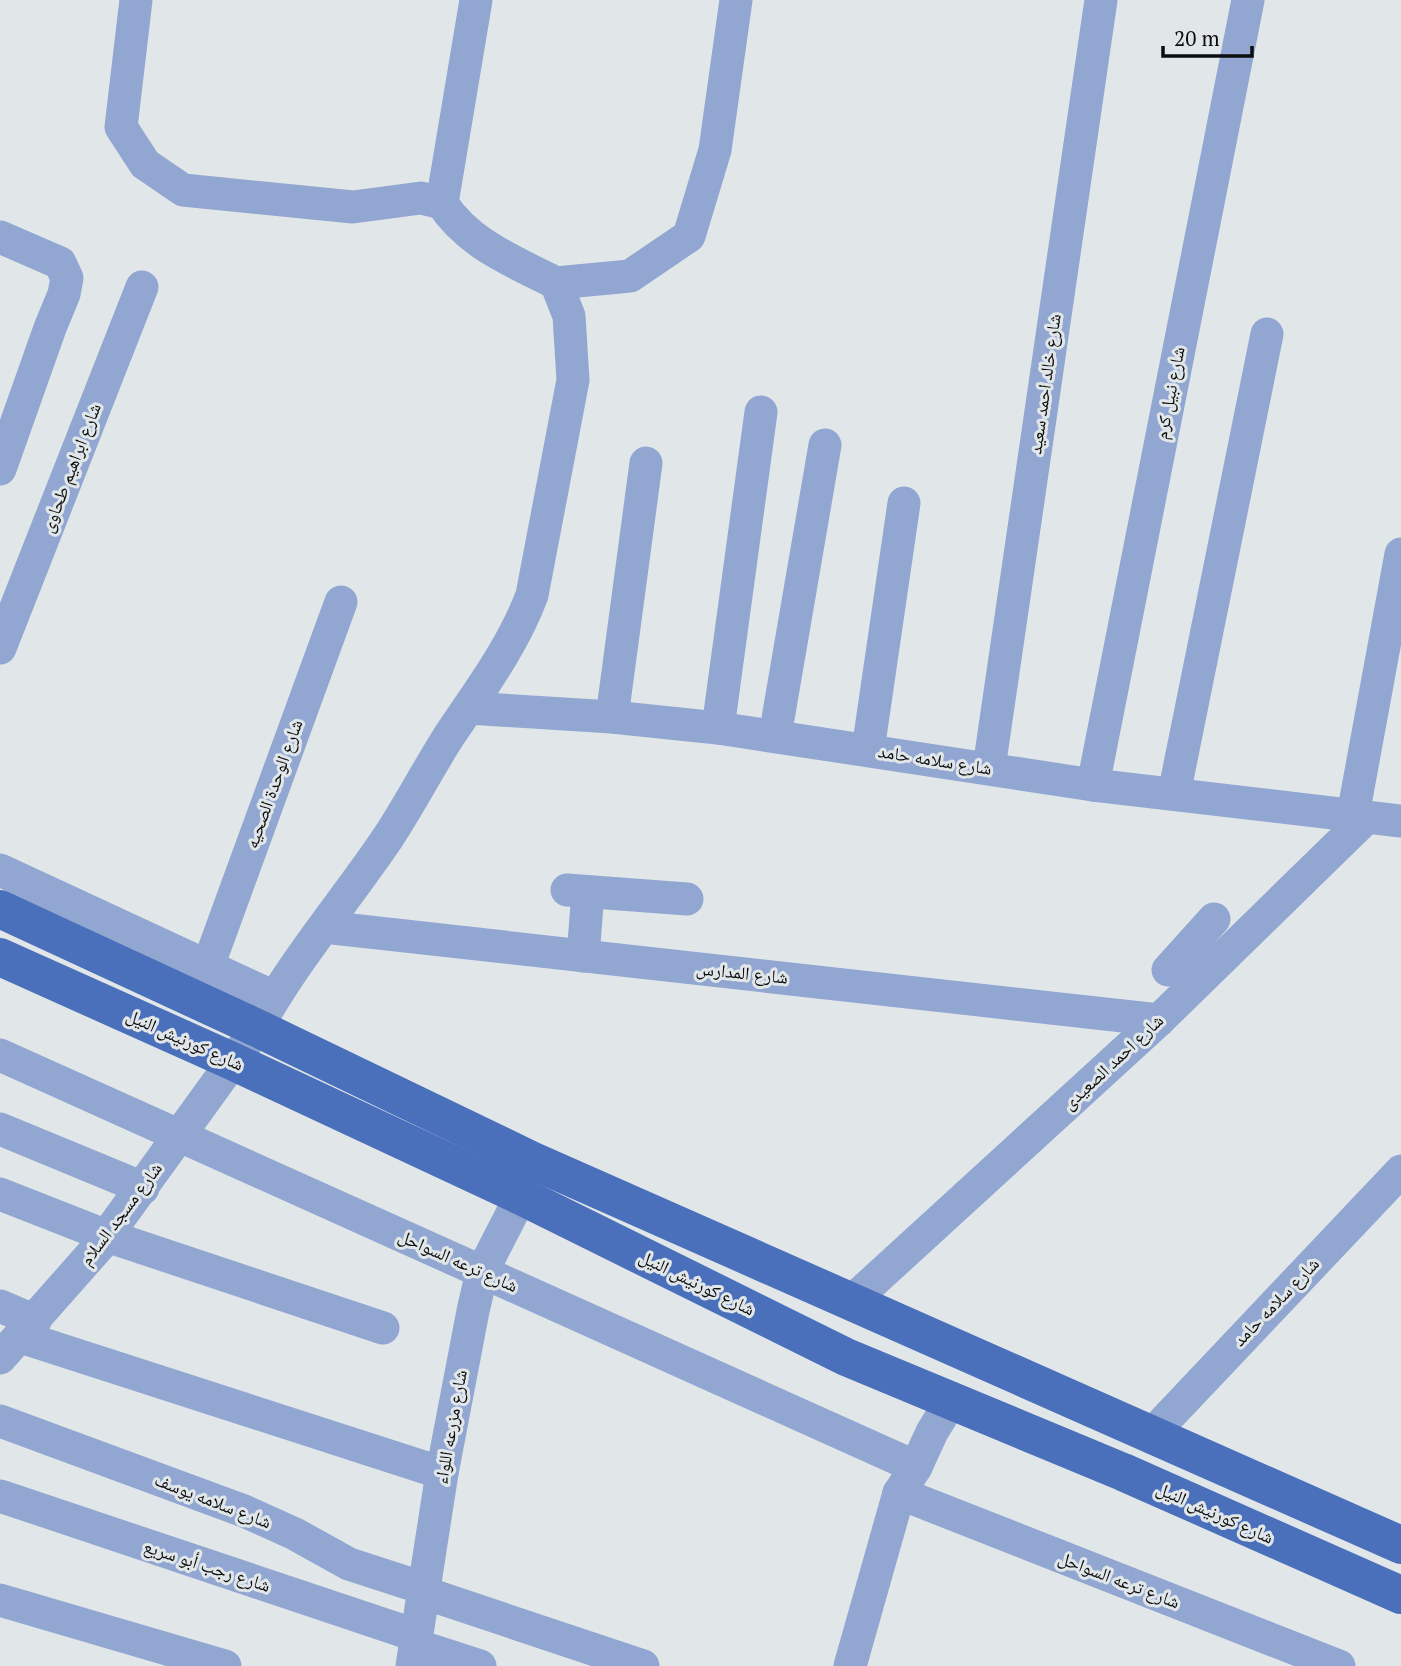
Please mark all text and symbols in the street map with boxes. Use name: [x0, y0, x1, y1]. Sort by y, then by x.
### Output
scale bar: [1163, 14, 1252, 58]
text: 20 m: [1174, 24, 1220, 52]
street label: شارع خالد احمد سعيد: [1022, 312, 1066, 456]
street label: شارع نبيل كرم: [1148, 344, 1191, 441]
street label: شارع ابراهيم طحاوى: [34, 399, 107, 536]
street label: شارع الوحدة الصحيه: [239, 716, 308, 851]
street label: شارع سلامه حامد: [877, 738, 994, 780]
street label: شارع المدارس: [695, 955, 789, 989]
street label: شارع كورنيش النيل: [123, 1002, 248, 1076]
street label: شارع احمد الصعيدى: [1056, 1008, 1168, 1114]
street label: شارع مسجد السلام: [73, 1157, 168, 1271]
street label: شارع ترعه السواحل: [395, 1223, 522, 1297]
street label: شارع كورنيش النيل: [636, 1244, 759, 1321]
street label: شارع سلامه حامد: [1227, 1252, 1324, 1351]
street label: شارع مزرعه اللواء: [428, 1368, 472, 1486]
street label: شارع سلامه يوسف: [152, 1467, 275, 1533]
street label: شارع كورنيش النيل: [1153, 1475, 1278, 1549]
street label: شارع رجب أبو سريع: [141, 1533, 274, 1598]
street label: شارع ترعه السواحل: [1055, 1545, 1184, 1613]

